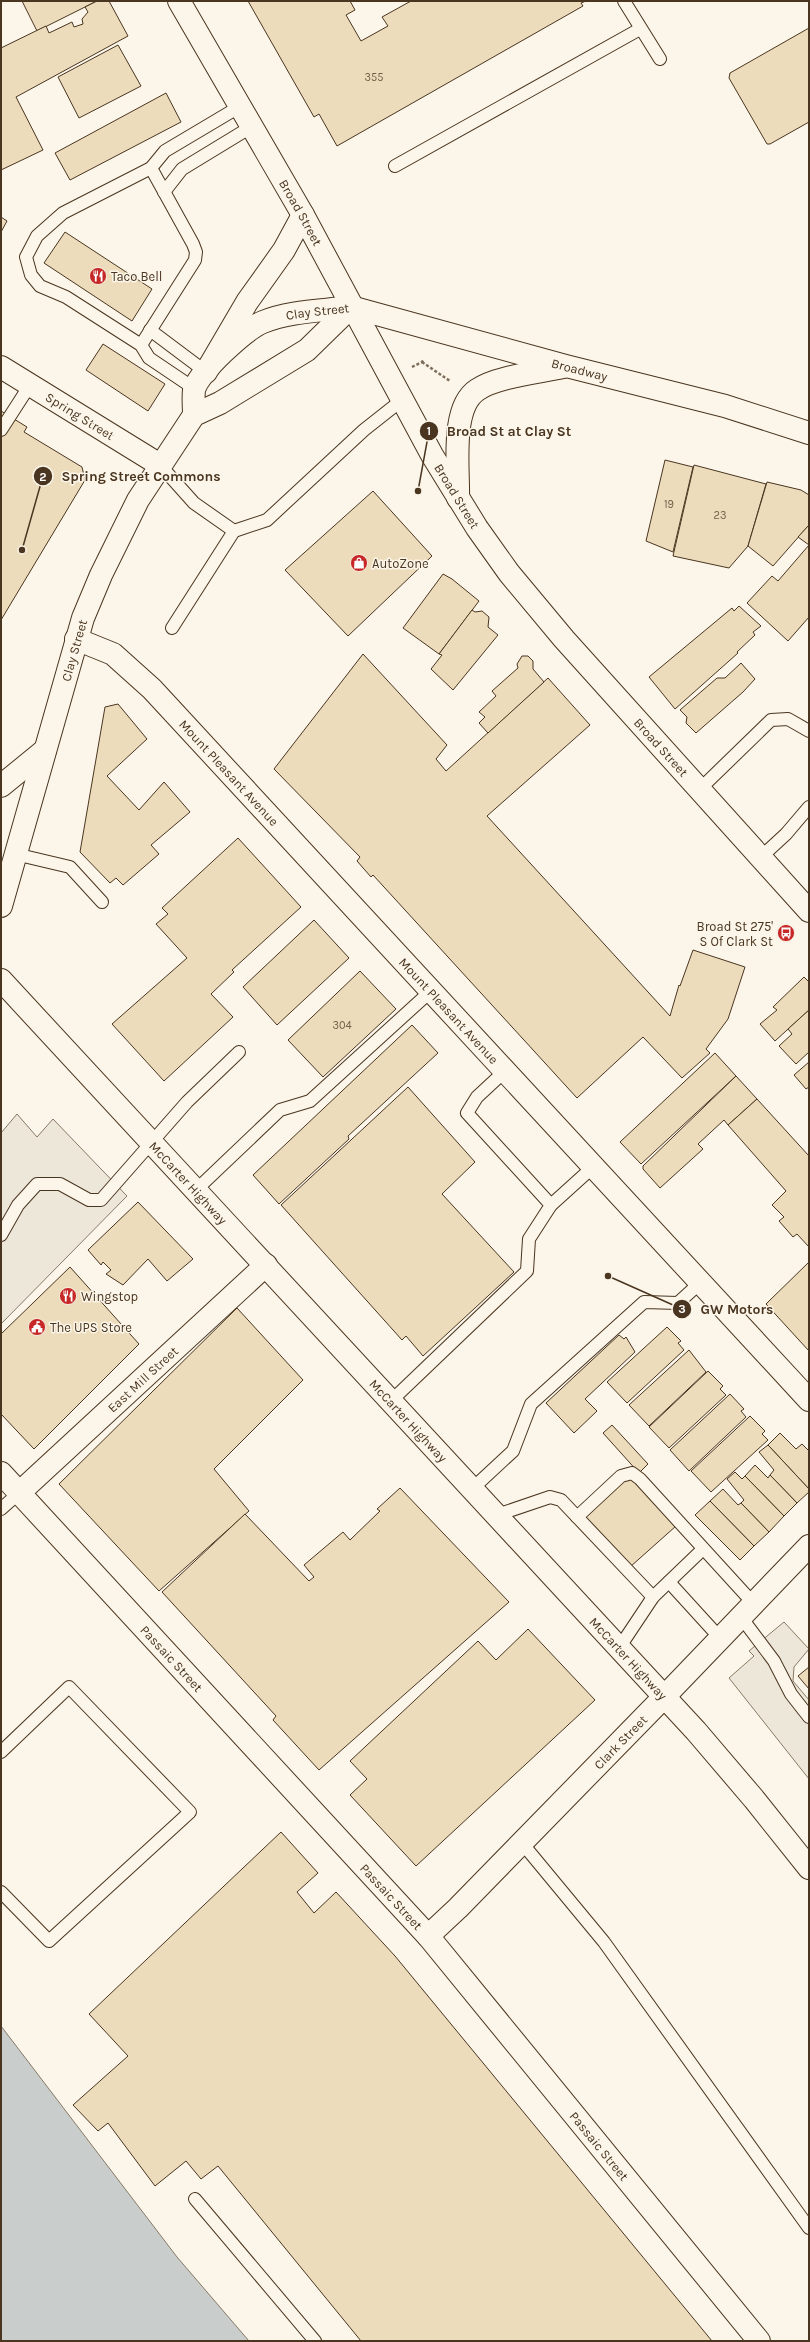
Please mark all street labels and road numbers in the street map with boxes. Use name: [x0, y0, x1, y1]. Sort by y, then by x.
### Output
street label: Broad Street: [276, 177, 325, 248]
street label: Clay Street: [284, 300, 350, 323]
street label: Broadway: [550, 355, 609, 384]
street label: Spring Street: [43, 389, 117, 443]
street label: Broad Street: [431, 461, 483, 532]
street label: Clay Street: [58, 618, 90, 683]
street label: Broad Street: [631, 715, 691, 780]
street label: Mount Pleasant Avenue: [176, 717, 282, 829]
street label: Mount Pleasant Avenue: [396, 955, 502, 1067]
street label: McCarter Highway: [146, 1138, 230, 1227]
street label: East Mill Street: [105, 1343, 181, 1416]
street label: McCarter Highway: [366, 1376, 450, 1465]
street label: McCarter Highway: [586, 1614, 670, 1703]
street label: Passaic Street: [137, 1622, 206, 1695]
street label: Clark Street: [591, 1712, 650, 1772]
street label: Passaic Street: [357, 1861, 425, 1933]
street label: Passaic Street: [567, 2109, 632, 2184]

